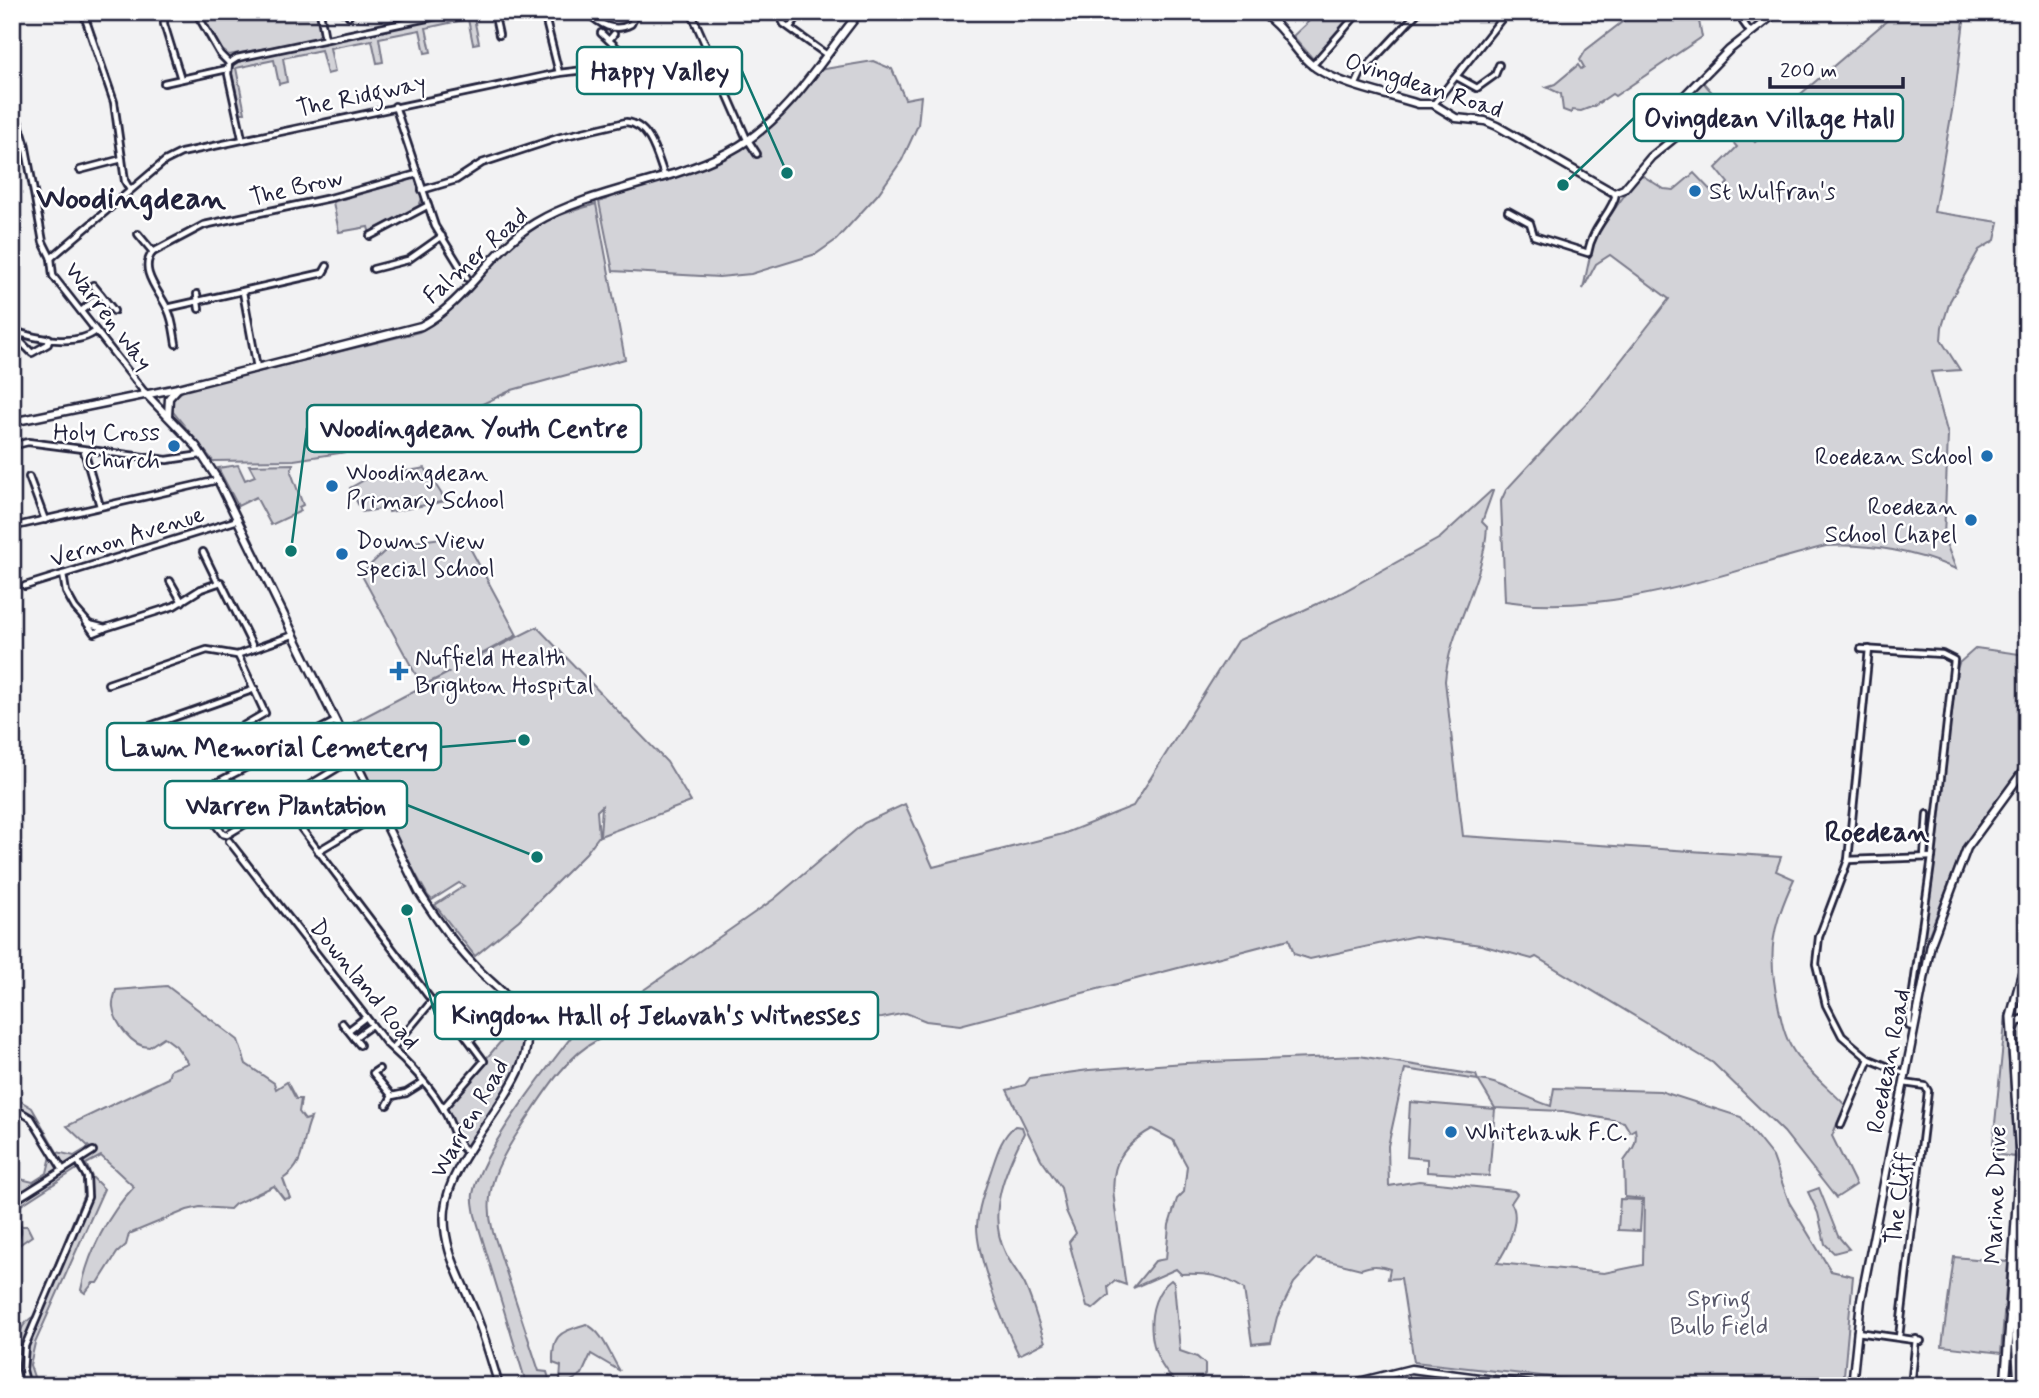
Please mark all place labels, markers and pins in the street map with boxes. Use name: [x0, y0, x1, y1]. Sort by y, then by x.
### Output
callout: Happy Valley: [577, 47, 742, 94]
callout: Ovingdean Village Hall: [1634, 94, 1903, 141]
place label: St Wulfran's: [1709, 177, 1836, 208]
marker: St Wulfran's: [1687, 183, 1703, 199]
callout: Woodingdean Youth Centre: [307, 405, 641, 452]
place label: Holy Cross Church: [53, 418, 160, 477]
marker: Holy Cross Church: [166, 438, 182, 454]
place label: Roedean School: [1815, 442, 1973, 473]
marker: Roedean School: [1979, 448, 1995, 464]
place label: Woodingdean Primary School: [346, 458, 505, 517]
marker: Woodingdean Primary School: [324, 478, 340, 494]
place label: Roedean School Chapel: [1825, 492, 1957, 551]
marker: Roedean School Chapel: [1963, 512, 1979, 528]
place label: Downs View Special School: [356, 526, 495, 585]
marker: Downs View Special School: [334, 546, 350, 562]
place label: Nuffield Health Brighton Hospital: [415, 643, 594, 704]
marker: Nuffield Health Brighton Hospital: [389, 661, 409, 681]
callout: Lawn Memorial Cemetery: [107, 723, 441, 770]
callout: Warren Plantation: [165, 781, 407, 828]
callout: Kingdom Hall of Jehovah's Witnesses: [435, 992, 878, 1039]
place label: Whitehawk F.C.: [1465, 1118, 1628, 1149]
marker: Whitehawk F.C.: [1443, 1124, 1459, 1140]

